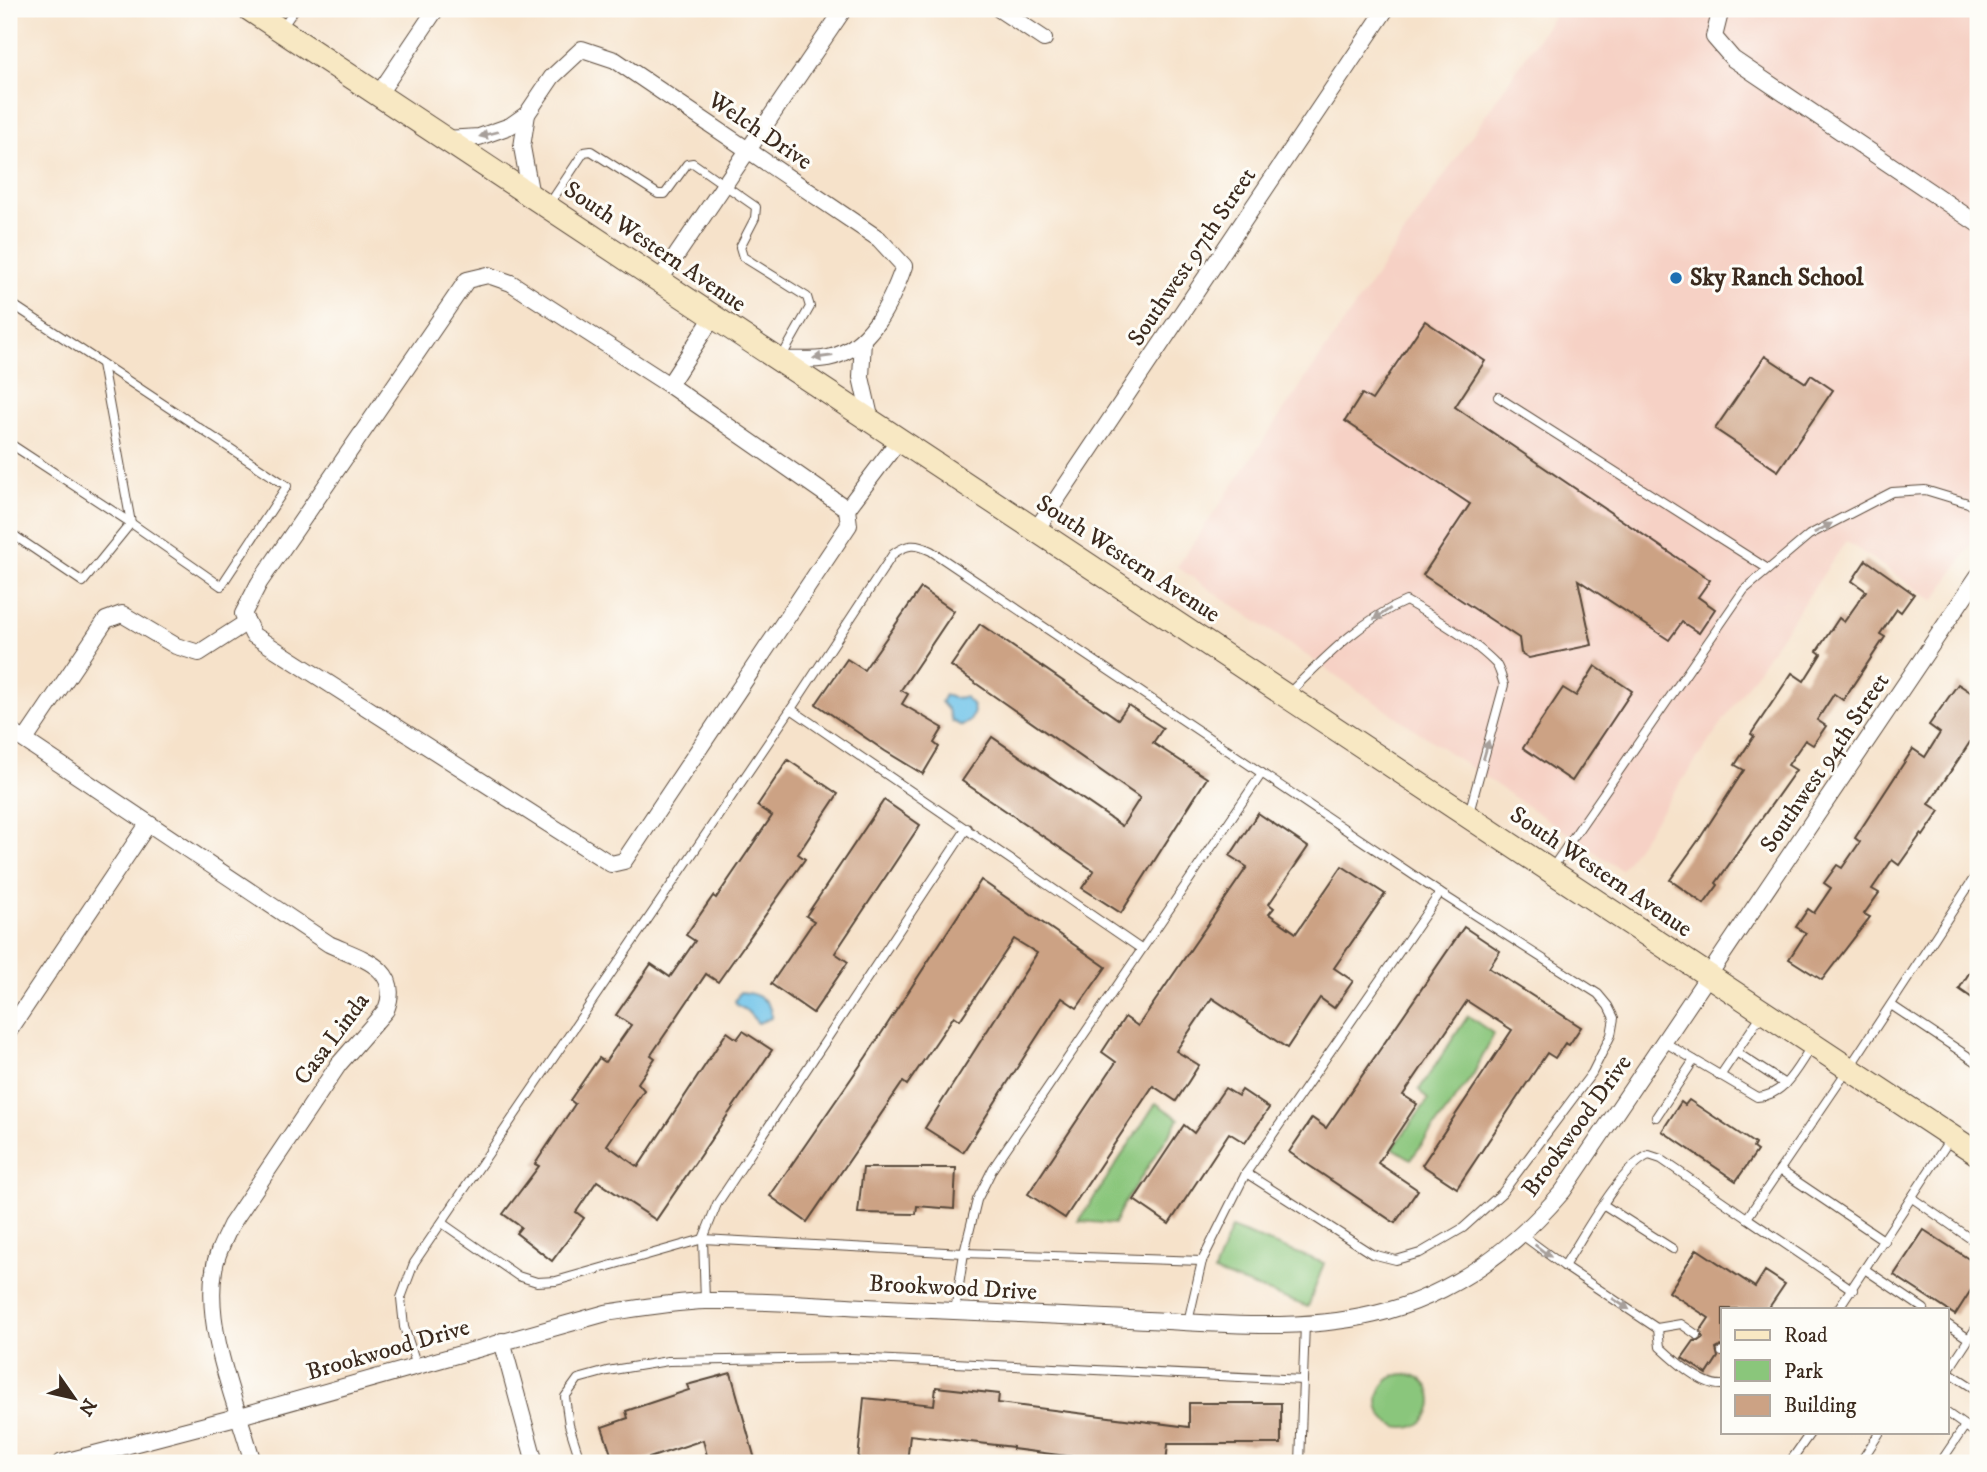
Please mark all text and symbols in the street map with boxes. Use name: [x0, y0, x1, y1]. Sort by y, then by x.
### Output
street label: Welch Drive: [701, 85, 818, 177]
one-way arrow: [477, 129, 499, 140]
street label: Southwest 97th Street: [1121, 162, 1263, 352]
street label: South Western Avenue: [558, 175, 752, 319]
place label: Sky Ranch School: [1690, 263, 1864, 293]
marker: Sky Ranch School: [1668, 270, 1684, 286]
one-way arrow: [812, 351, 834, 362]
street label: South Western Avenue: [1030, 488, 1226, 630]
one-way arrow: [1813, 523, 1833, 535]
one-way arrow: [1372, 607, 1392, 620]
street label: Southwest 94th Street: [1754, 667, 1896, 858]
one-way arrow: [1482, 739, 1492, 760]
street label: South Western Avenue: [1504, 800, 1698, 944]
street label: Casa Linda: [288, 986, 377, 1091]
street label: Brookwood Drive: [1515, 1049, 1639, 1203]
one-way arrow: [1534, 1243, 1552, 1257]
street label: Brookwood Drive: [868, 1269, 1038, 1307]
one-way arrow: [1612, 1297, 1630, 1311]
legend: [1721, 1308, 1948, 1434]
street label: Brookwood Drive: [303, 1312, 473, 1388]
text: Road: [1784, 1323, 1828, 1349]
text: Park: [1784, 1359, 1824, 1385]
north arrow: [38, 1364, 108, 1434]
text: Building: [1784, 1393, 1857, 1419]
text: N: [73, 1394, 101, 1420]

